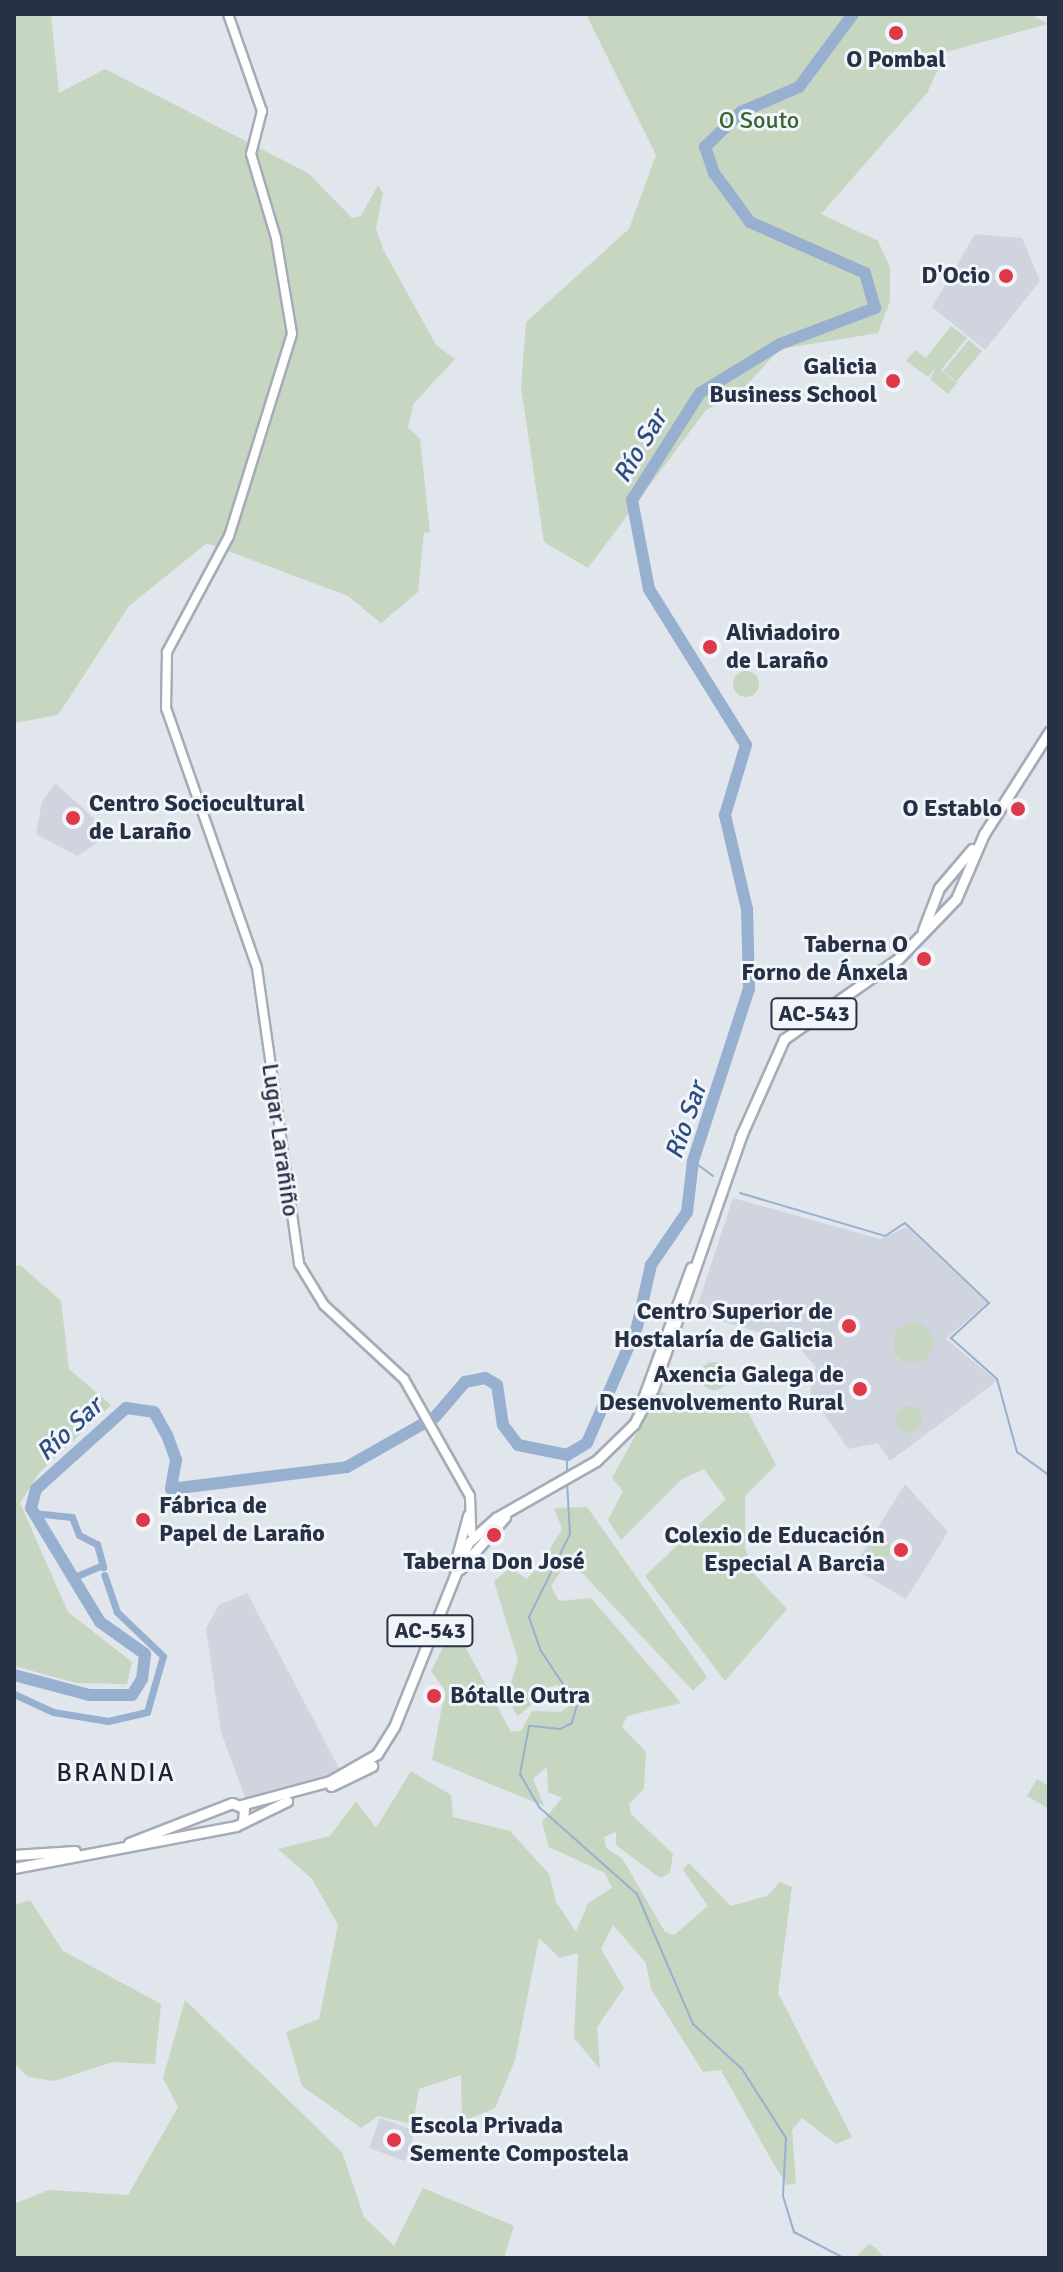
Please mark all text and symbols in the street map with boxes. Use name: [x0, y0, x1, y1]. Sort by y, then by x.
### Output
marker: O Pombal: [887, 24, 905, 42]
place label: O Pombal: [846, 46, 946, 74]
park label: O Souto: [719, 107, 799, 135]
place label: D'Ocio: [921, 262, 990, 290]
marker: D'Ocio: [997, 267, 1015, 285]
place label: Galicia Business School: [709, 353, 877, 409]
marker: Galicia Business School: [884, 372, 902, 390]
water label: Río Sar: [607, 405, 675, 489]
place label: Aliviadoiro de Laraño: [726, 619, 840, 675]
marker: Aliviadoiro de Laraño: [701, 638, 719, 656]
place label: Centro Sociocultural de Laraño: [89, 790, 305, 846]
place label: O Establo: [902, 795, 1002, 823]
marker: O Establo: [1009, 800, 1027, 818]
marker: Centro Sociocultural de Laraño: [64, 809, 82, 827]
place label: Taberna O Forno de Ánxela: [741, 931, 908, 987]
marker: Taberna O Forno de Ánxela: [915, 950, 933, 968]
road number: AC-543: [770, 996, 858, 1032]
street label: Lugar Larañiño: [255, 1062, 305, 1218]
water label: Río Sar: [659, 1079, 715, 1163]
place label: Centro Superior de Hostalaría de Galicia: [614, 1298, 833, 1354]
marker: Centro Superior de Hostalaría de Galicia: [840, 1317, 858, 1335]
place label: Axencia Galega de Desenvolvemento Rural: [599, 1361, 844, 1417]
marker: Axencia Galega de Desenvolvemento Rural: [851, 1380, 869, 1398]
water label: Río Sar: [30, 1392, 110, 1468]
place label: Fábrica de Papel de Laraño: [159, 1492, 325, 1548]
marker: Fábrica de Papel de Laraño: [134, 1511, 152, 1529]
place label: Colexio de Educación Especial A Barcia: [664, 1522, 885, 1578]
marker: Taberna Don José: [485, 1526, 503, 1544]
marker: Colexio de Educación Especial A Barcia: [892, 1541, 910, 1559]
place label: Taberna Don José: [403, 1548, 585, 1576]
road number: AC-543: [386, 1613, 474, 1649]
place label: Bótalle Outra: [450, 1682, 590, 1710]
marker: Bótalle Outra: [425, 1687, 443, 1705]
district label: BRANDIA: [56, 1758, 176, 1790]
place label: Escola Privada Semente Compostela: [410, 2112, 629, 2168]
marker: Escola Privada Semente Compostela: [385, 2131, 403, 2149]

